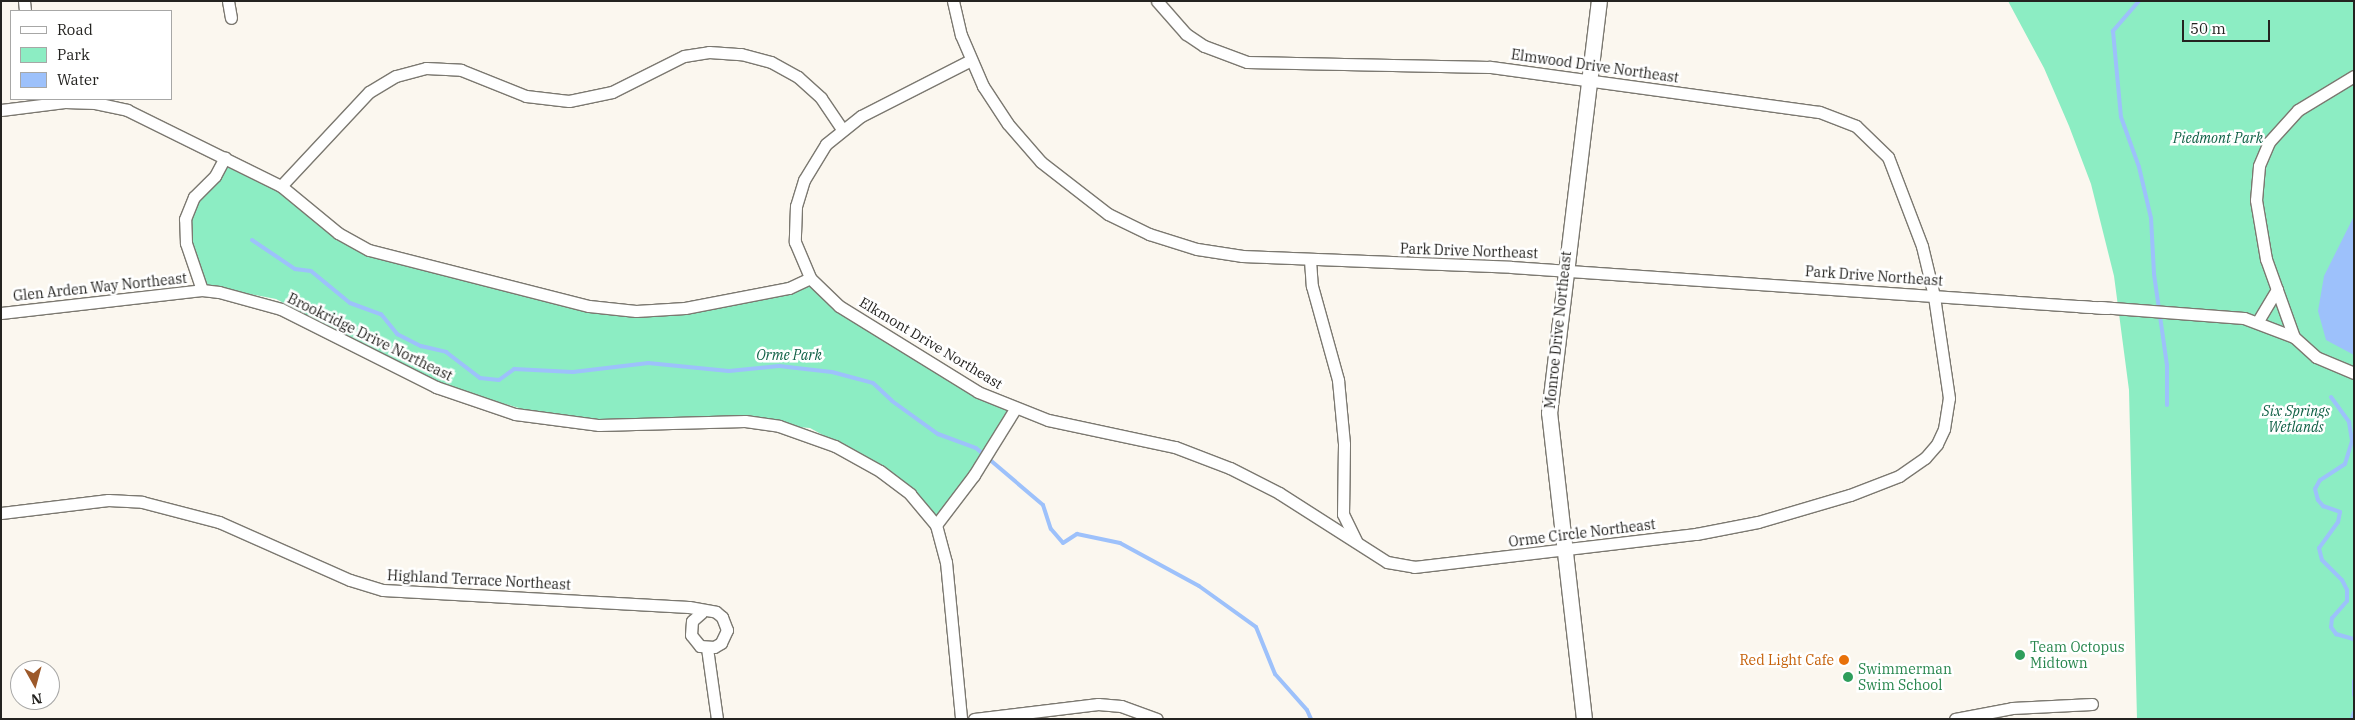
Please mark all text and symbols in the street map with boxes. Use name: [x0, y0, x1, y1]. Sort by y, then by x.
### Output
legend: [10, 10, 172, 100]
scale bar: [2185, 10, 2272, 42]
text: 50 m: [2190, 19, 2226, 38]
text: Road: [57, 20, 93, 39]
text: Park: [57, 45, 90, 64]
street label: Elmwood Drive Northeast: [1510, 46, 1680, 86]
text: Water: [57, 70, 99, 89]
park label: Piedmont Park: [2173, 130, 2263, 146]
street label: Park Drive Northeast: [1400, 240, 1538, 262]
street label: Monroe Drive Northeast: [1541, 250, 1575, 410]
street label: Park Drive Northeast: [1805, 263, 1943, 289]
street label: Glen Arden Way Northeast: [12, 270, 188, 304]
street label: Brookridge Drive Northeast: [285, 290, 455, 384]
street label: Elkmont Drive Northeast: [856, 294, 1006, 392]
park label: Orme Park: [756, 347, 822, 363]
park label: Six Springs Wetlands: [2262, 403, 2330, 436]
street label: Orme Circle Northeast: [1508, 516, 1656, 550]
street label: Highland Terrace Northeast: [387, 567, 571, 593]
place label: Team Octopus Midtown: [2030, 639, 2125, 672]
marker: Team Octopus Midtown: [2014, 649, 2026, 661]
place label: Red Light Cafe: [1739, 652, 1834, 668]
marker: Red Light Cafe: [1838, 654, 1850, 666]
north arrow: [10, 660, 60, 710]
place label: Swimmerman Swim School: [1858, 661, 1952, 694]
marker: Swimmerman Swim School: [1842, 671, 1854, 683]
text: N: [30, 689, 43, 709]

